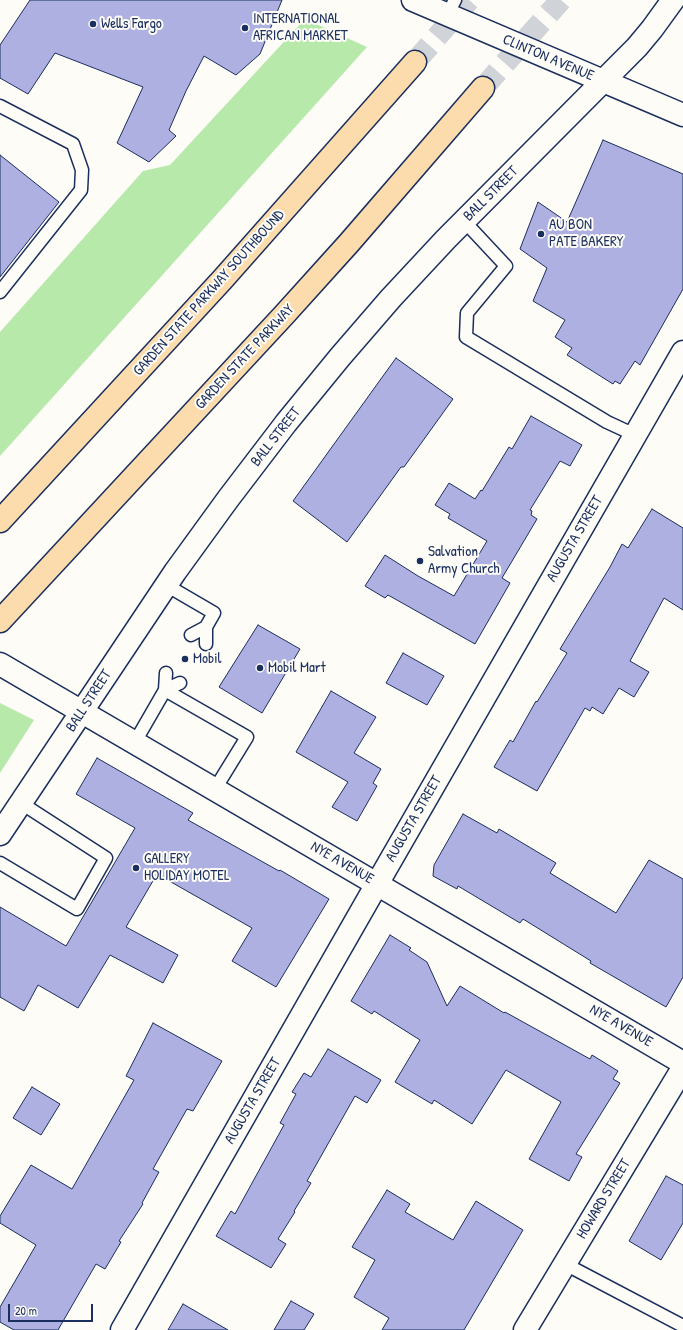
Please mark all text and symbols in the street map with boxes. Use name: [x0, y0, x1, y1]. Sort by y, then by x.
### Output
place label: INTERNATIONAL AFRICAN MARKET: [253, 10, 348, 45]
place label: Wells Fargo: [101, 15, 162, 33]
marker: Wells Fargo: [88, 19, 98, 29]
marker: INTERNATIONAL AFRICAN MARKET: [240, 23, 250, 33]
street label: CLINTON AVENUE: [500, 31, 596, 85]
street label: BALL STREET: [460, 163, 522, 225]
street label: GARDEN STATE PARKWAY SOUTHBOUND: [130, 206, 288, 380]
place label: AU BON PATE BAKERY: [549, 216, 623, 251]
marker: AU BON PATE BAKERY: [536, 229, 546, 239]
street label: GARDEN STATE PARKWAY: [192, 301, 298, 413]
street label: BALL STREET: [247, 404, 305, 470]
street label: AUGUSTA STREET: [543, 493, 607, 585]
place label: Salvation Army Church: [428, 543, 500, 578]
marker: Salvation Army Church: [415, 556, 425, 566]
place label: Mobil: [193, 650, 221, 668]
marker: Mobil: [180, 654, 190, 664]
place label: Mobil Mart: [268, 659, 326, 677]
marker: Mobil Mart: [255, 663, 265, 673]
street label: BALL STREET: [62, 667, 116, 735]
street label: AUGUSTA STREET: [382, 773, 446, 865]
street label: NYE AVENUE: [307, 838, 377, 888]
place label: GALLERY HOLIDAY MOTEL: [144, 850, 229, 885]
marker: GALLERY HOLIDAY MOTEL: [131, 863, 141, 873]
street label: NYE AVENUE: [586, 1001, 656, 1051]
street label: AUGUSTA STREET: [221, 1055, 285, 1147]
street label: HOWARD STREET: [573, 1156, 635, 1242]
scale bar: [10, 1296, 95, 1322]
text: 20 m: [15, 1302, 37, 1319]

